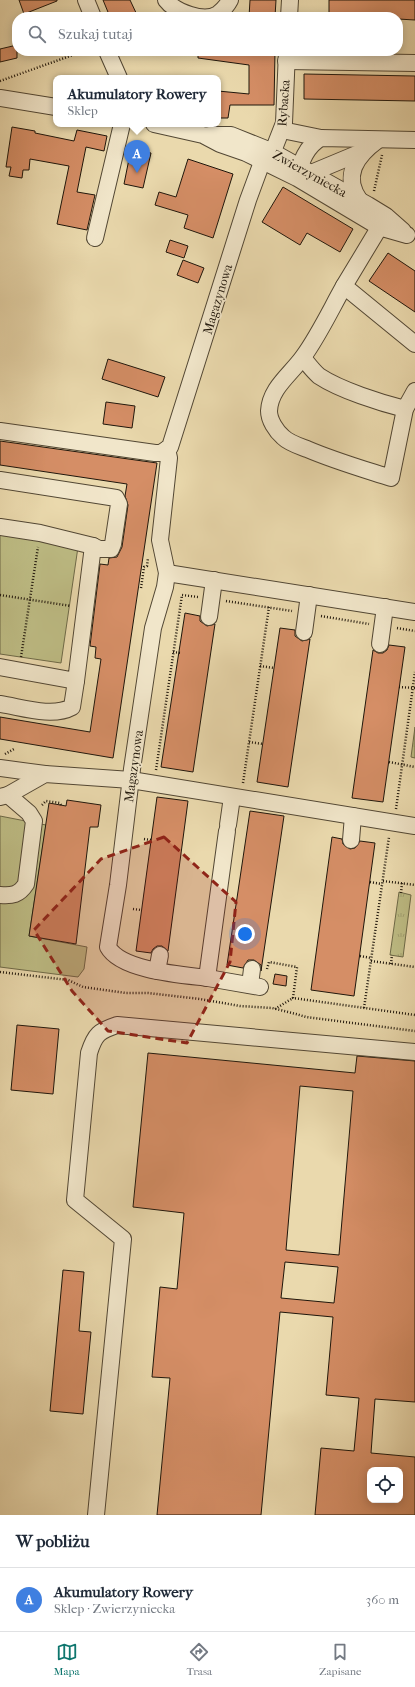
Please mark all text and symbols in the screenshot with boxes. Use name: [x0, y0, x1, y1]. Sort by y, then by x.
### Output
search box: [12, 12, 403, 56]
icon: search: [26, 23, 48, 45]
text: Szukaj tutaj: [58, 25, 132, 43]
popup: [53, 75, 221, 127]
street label: Rybacka: [274, 78, 293, 127]
text: Akumulatory Rowery: [68, 85, 206, 103]
text: Sklep: [68, 103, 98, 118]
pin: A: [124, 140, 150, 173]
street label: Zwierzyniecka: [270, 147, 350, 201]
street label: Magazynowa: [200, 261, 236, 336]
street label: Magazynowa: [121, 728, 146, 803]
your location: [235, 924, 255, 944]
map controls: [367, 1467, 403, 1503]
button: locate: [367, 1467, 403, 1503]
text: W pobliżu: [16, 1531, 90, 1551]
text: Akumulatory Rowery: [54, 1583, 193, 1601]
text: A: [25, 1592, 33, 1607]
text: 360 m: [366, 1592, 399, 1607]
text: Sklep · Zwierzyniecka: [54, 1601, 175, 1616]
tab: Mapa: [53, 1641, 80, 1678]
tab: Trasa: [187, 1641, 212, 1678]
tab: Zapisane: [319, 1641, 362, 1678]

